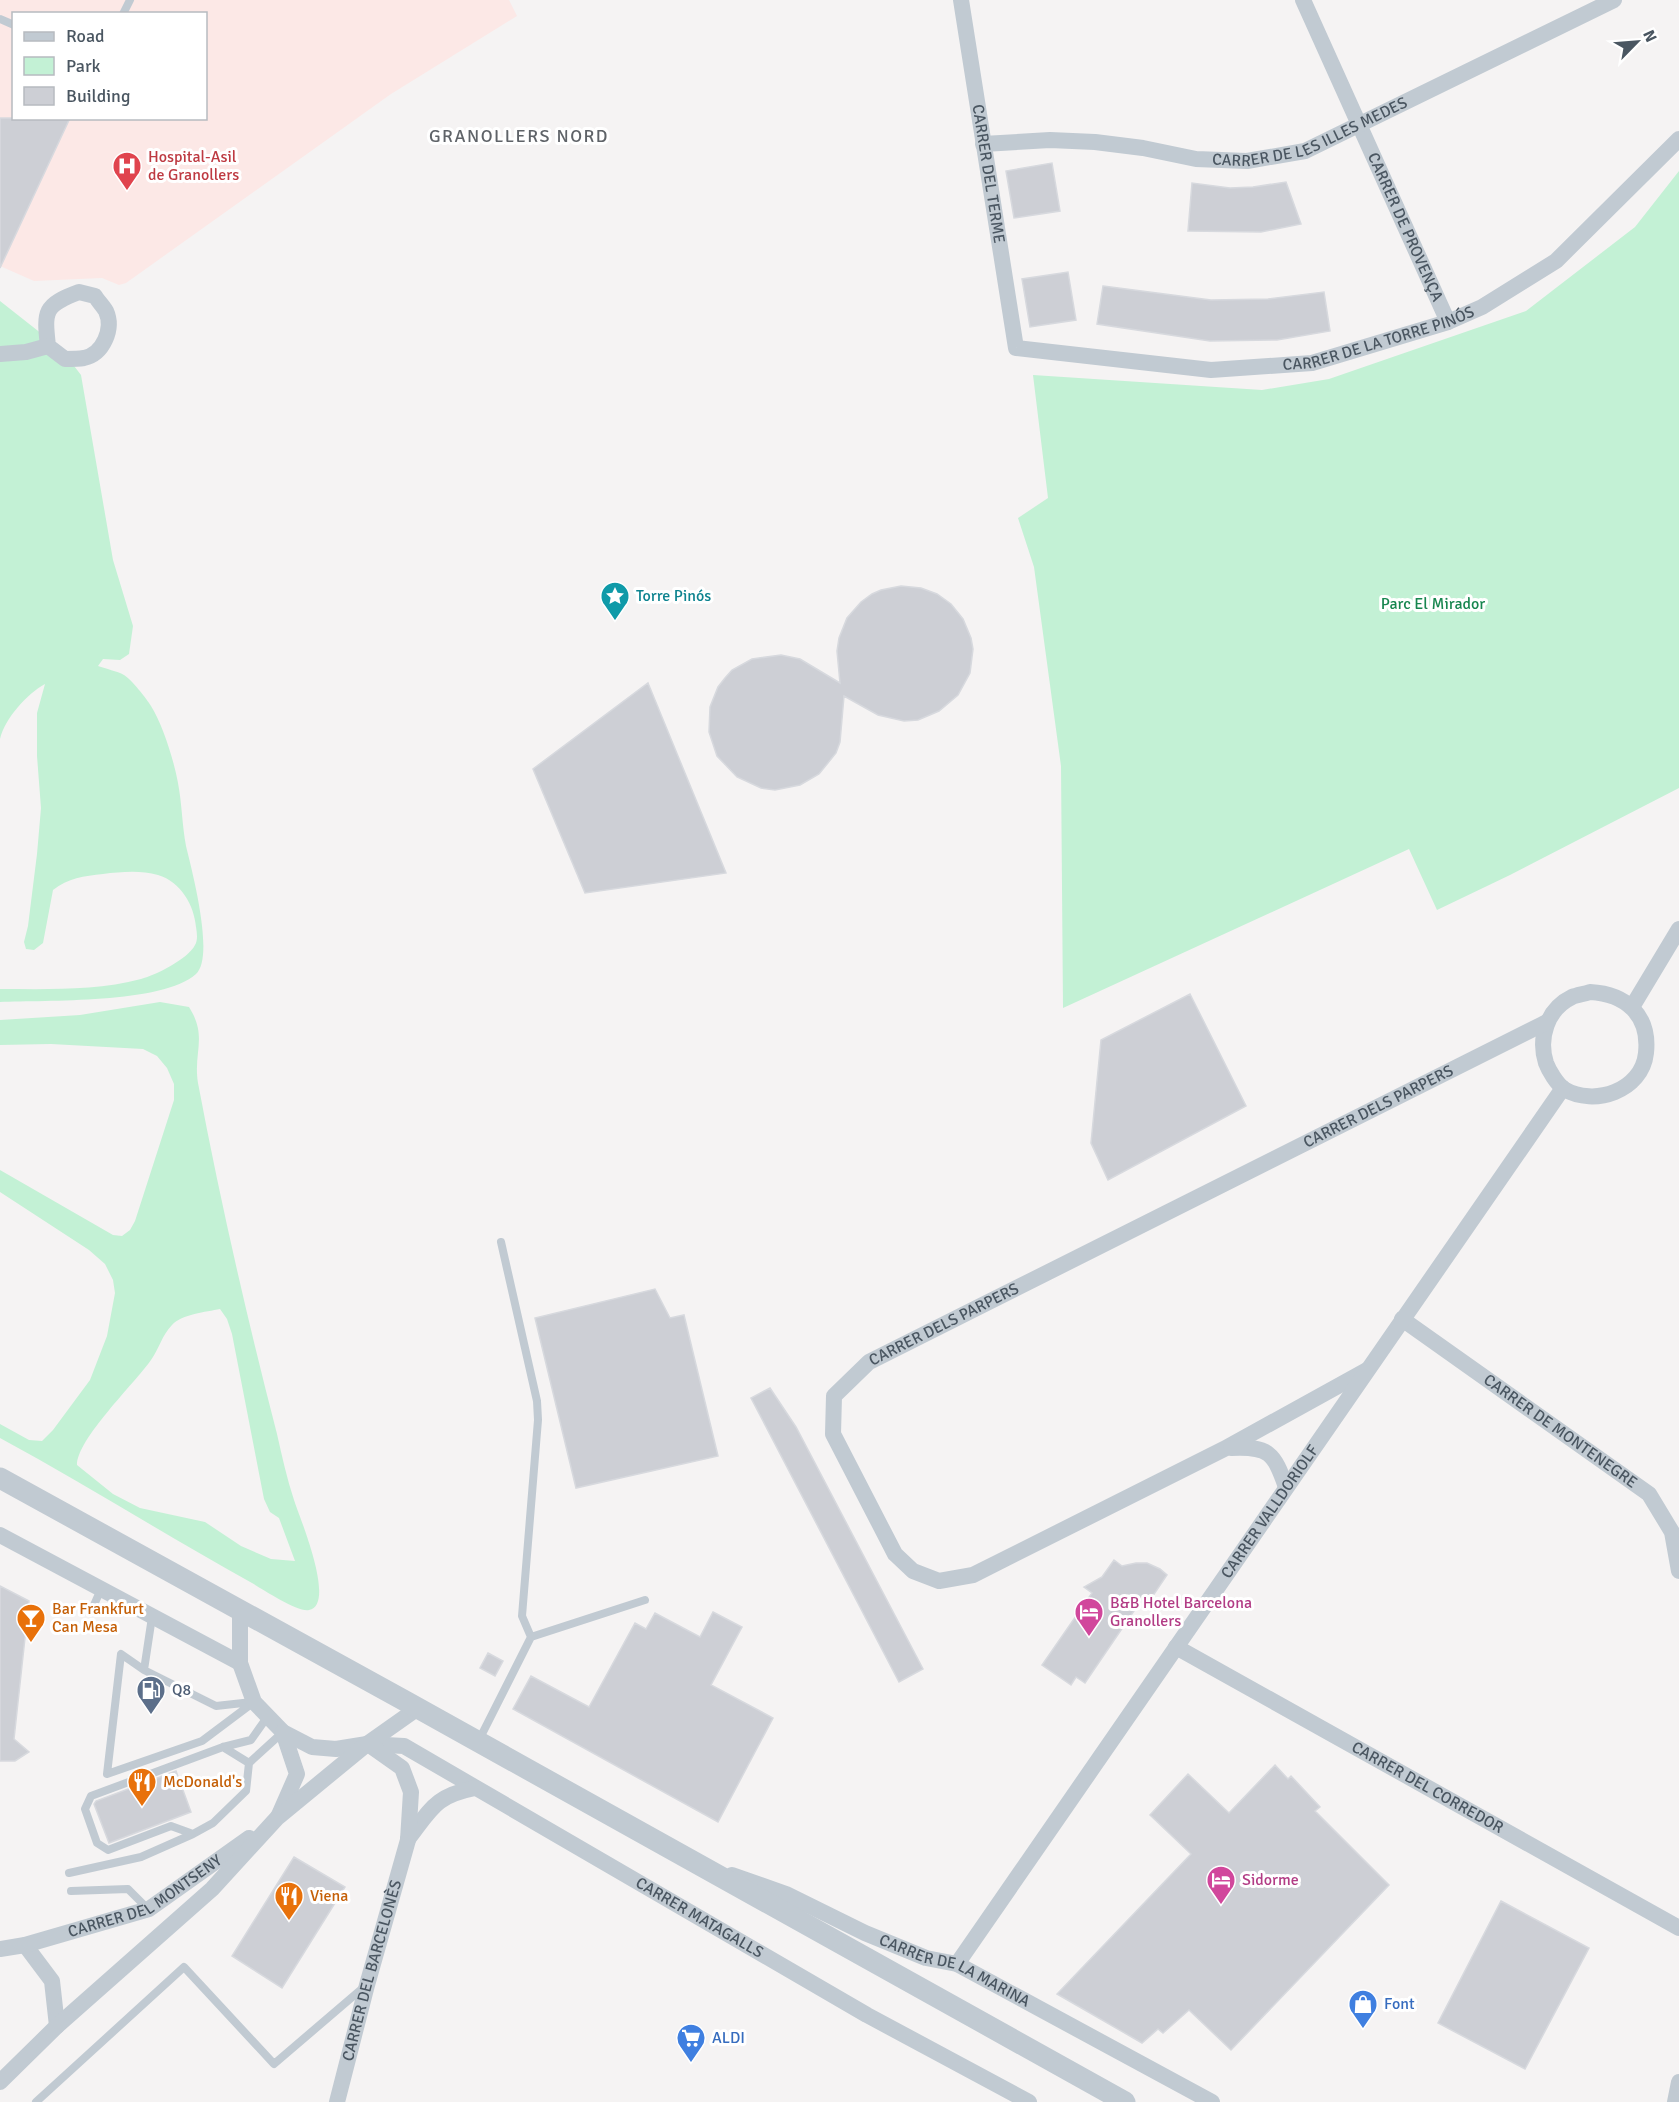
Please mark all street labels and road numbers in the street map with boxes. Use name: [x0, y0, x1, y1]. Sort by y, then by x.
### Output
street label: CARRER DE LES ILLES MEDES: [1212, 93, 1411, 171]
street label: CARRER DEL TERME: [968, 103, 1009, 245]
street label: CARRER DE PROVENÇA: [1363, 149, 1448, 305]
street label: CARRER DE LA TORRE PINÓS: [1282, 302, 1478, 375]
street label: CARRER DELS PARPERS: [1300, 1061, 1457, 1153]
street label: CARRER DELS PARPERS: [866, 1278, 1022, 1370]
street label: CARRER DE MONTENEGRE: [1479, 1370, 1641, 1492]
street label: CARRER VALLDORIOLF: [1217, 1441, 1323, 1582]
street label: CARRER DEL CORREDOR: [1348, 1737, 1507, 1838]
street label: CARRER DEL MONTSENY: [66, 1850, 226, 1942]
street label: CARRER MATAGALLS: [632, 1873, 767, 1963]
street label: CARRER DEL BARCELONÈS: [338, 1878, 406, 2063]
street label: CARRER DE LA MARINA: [876, 1930, 1034, 2012]

